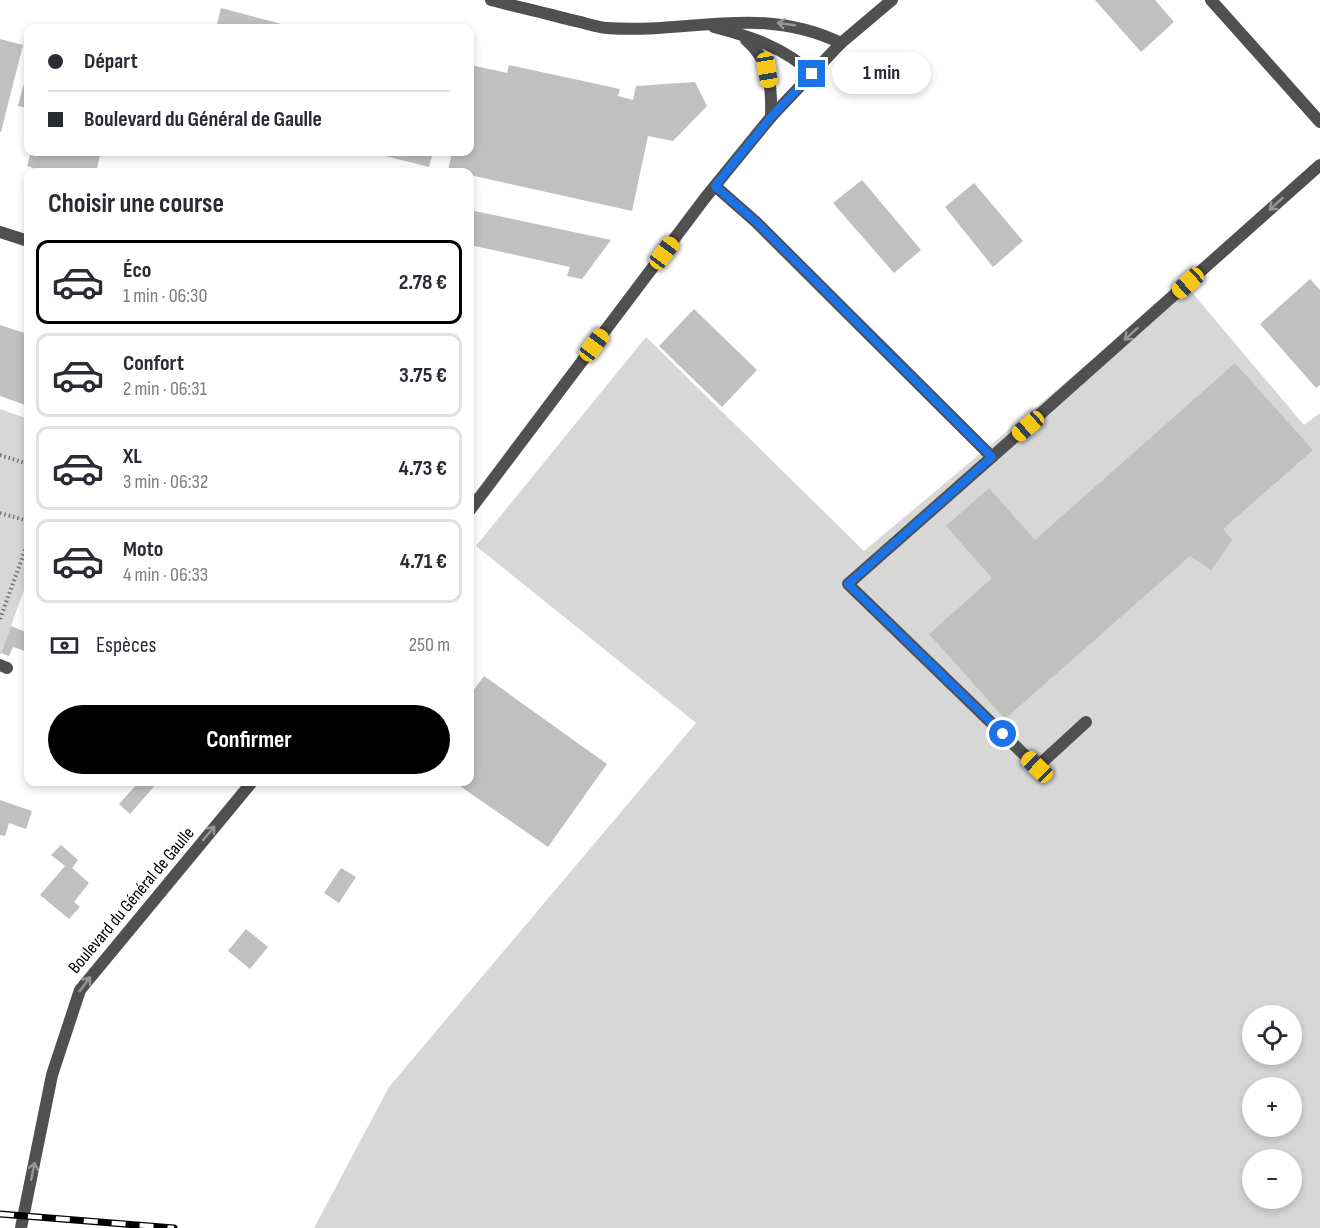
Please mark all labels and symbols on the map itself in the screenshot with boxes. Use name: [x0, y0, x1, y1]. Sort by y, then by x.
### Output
one-way arrow: [777, 19, 797, 30]
car: [755, 51, 779, 89]
callout: 1 min: [833, 53, 932, 95]
route end: [798, 60, 825, 87]
one-way arrow: [1269, 197, 1284, 211]
car: [646, 233, 682, 273]
car: [1169, 264, 1207, 302]
car: [576, 325, 612, 365]
one-way arrow: [1124, 327, 1139, 341]
car: [1009, 407, 1047, 445]
route start: [989, 720, 1016, 747]
car: [1018, 748, 1056, 786]
street label: Boulevard du Général de Gaulle: [64, 823, 199, 978]
one-way arrow: [202, 826, 215, 842]
one-way arrow: [79, 976, 92, 992]
one-way arrow: [28, 1161, 39, 1181]

